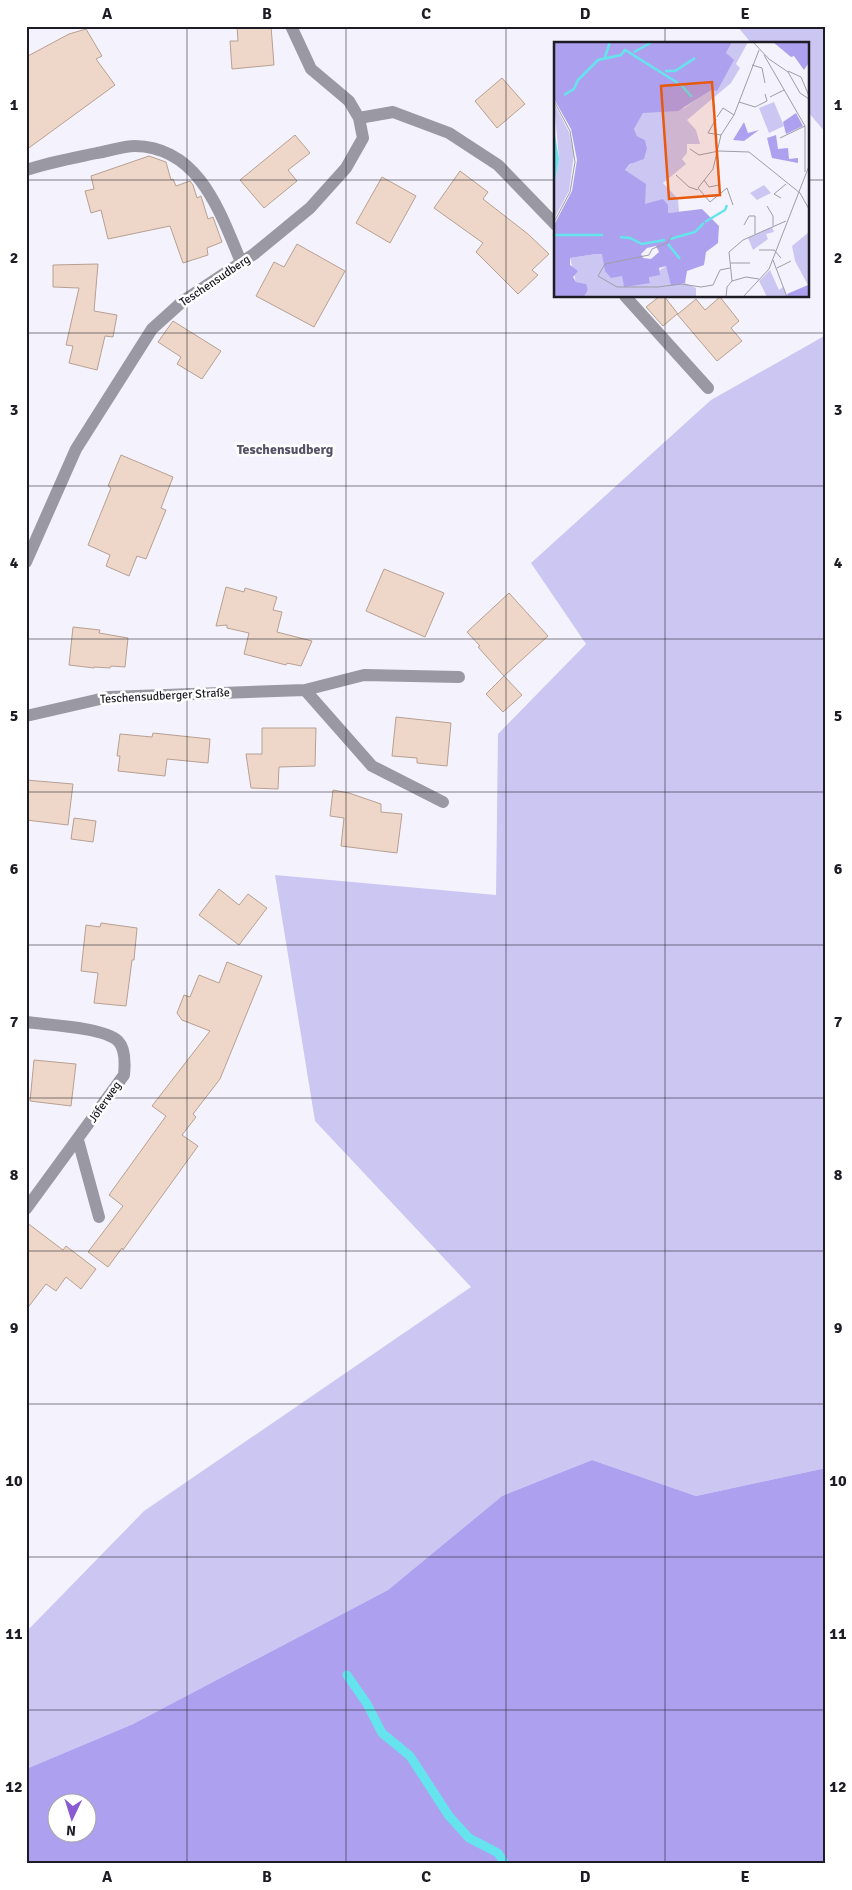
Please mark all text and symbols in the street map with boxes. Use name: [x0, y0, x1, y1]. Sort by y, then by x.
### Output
text: A: [102, 4, 113, 24]
text: B: [262, 4, 272, 24]
text: C: [421, 4, 431, 24]
text: D: [580, 4, 591, 24]
text: E: [740, 4, 750, 24]
inset map: [554, 42, 810, 298]
text: 1: [10, 95, 19, 115]
text: 1: [834, 95, 843, 115]
text: 2: [10, 248, 18, 268]
text: 2: [834, 248, 842, 268]
street label: Teschensudberg: [177, 252, 253, 310]
text: 3: [10, 400, 18, 420]
text: 3: [834, 400, 842, 420]
district label: Teschensudberg: [237, 441, 334, 458]
text: 4: [10, 553, 19, 573]
text: 4: [834, 553, 843, 573]
street label: Teschensudberger Straße: [100, 685, 230, 707]
text: 5: [10, 706, 18, 726]
text: 5: [834, 706, 842, 726]
text: 6: [10, 859, 19, 879]
text: 6: [834, 859, 843, 879]
text: 7: [10, 1012, 19, 1032]
text: 7: [834, 1012, 843, 1032]
street label: Jöferweg: [85, 1078, 125, 1126]
text: 8: [10, 1165, 19, 1185]
text: 8: [834, 1165, 843, 1185]
text: 9: [10, 1318, 19, 1338]
text: 9: [834, 1318, 843, 1338]
text: 10: [5, 1471, 23, 1491]
text: 10: [829, 1471, 847, 1491]
text: 11: [5, 1624, 23, 1644]
text: 11: [829, 1624, 847, 1644]
text: 12: [5, 1777, 23, 1797]
text: 12: [829, 1777, 847, 1797]
north arrow: [48, 1792, 98, 1842]
text: N: [66, 1822, 77, 1839]
text: A: [102, 1867, 113, 1887]
text: B: [262, 1867, 272, 1887]
text: C: [421, 1867, 431, 1887]
text: D: [580, 1867, 591, 1887]
text: E: [740, 1867, 750, 1887]

